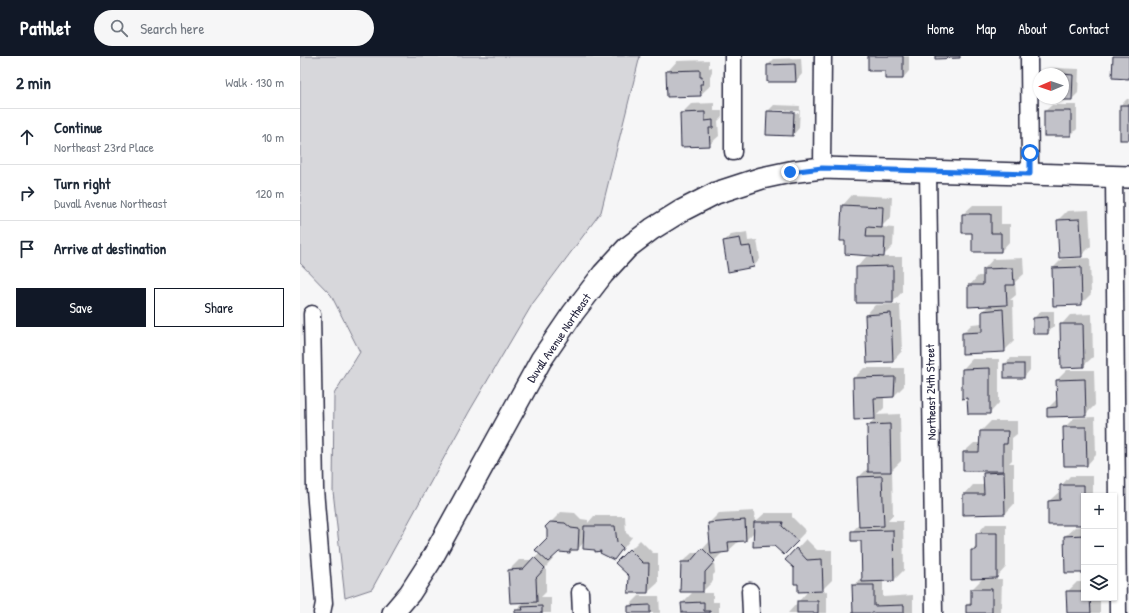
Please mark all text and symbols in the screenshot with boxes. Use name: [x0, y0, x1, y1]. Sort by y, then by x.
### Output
search box: [94, 10, 374, 46]
text: Pathlet: [20, 15, 70, 41]
icon: search: [108, 17, 130, 39]
text: Search here: [140, 18, 204, 39]
text: Home: [927, 19, 954, 38]
text: Map: [976, 19, 996, 38]
text: About: [1018, 19, 1047, 38]
text: Contact: [1069, 19, 1109, 38]
north arrow: [1033, 68, 1069, 104]
text: 2 min: [16, 71, 51, 94]
text: Walk · 130 m: [225, 73, 284, 91]
text: Continue: [54, 117, 102, 138]
icon: ahead: [16, 126, 38, 148]
text: 10 m: [262, 128, 284, 146]
text: Northeast 23rd Place: [54, 138, 154, 156]
route start: [1021, 144, 1039, 162]
route end: [781, 163, 799, 181]
text: Turn right: [54, 173, 110, 194]
icon: right: [16, 182, 38, 204]
text: 120 m: [256, 184, 284, 202]
text: Duvall Avenue Northeast: [54, 194, 167, 212]
icon: arrive: [16, 238, 38, 260]
text: Arrive at destination: [54, 238, 166, 259]
button: Save: [16, 288, 146, 327]
button: Share: [154, 288, 284, 327]
street label: Duvall Avenue Northeast: [522, 289, 595, 386]
street label: Northeast 24th Street: [921, 343, 940, 440]
map controls: [1081, 493, 1117, 601]
button: +: [1081, 493, 1117, 529]
button: −: [1081, 529, 1117, 565]
button: layers: [1081, 565, 1117, 601]

